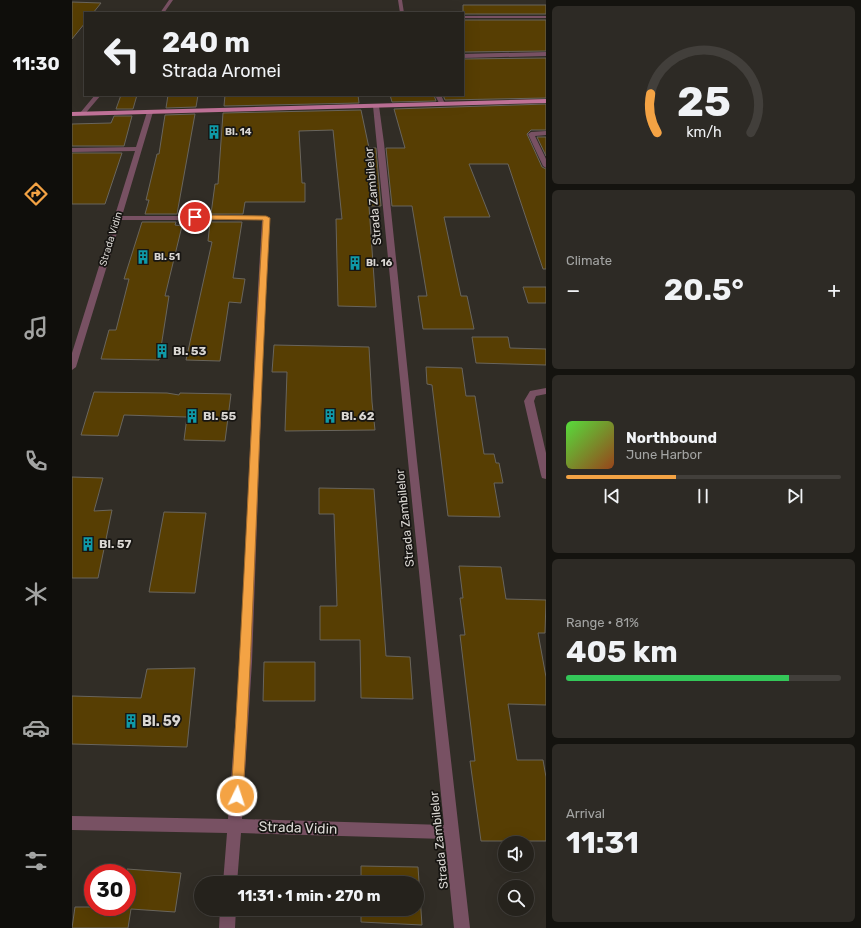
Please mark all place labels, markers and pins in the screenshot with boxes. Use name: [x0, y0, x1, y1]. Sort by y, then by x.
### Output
building icon: Bl. 14: [206, 124, 222, 140]
place label: Bl. 14: [225, 126, 252, 138]
pin: [178, 200, 212, 234]
building icon: Bl. 51: [135, 249, 151, 265]
place label: Bl. 51: [154, 251, 180, 263]
building icon: Bl. 16: [347, 255, 363, 271]
place label: Bl. 16: [366, 257, 393, 269]
building icon: Bl. 53: [154, 343, 170, 359]
place label: Bl. 53: [173, 344, 207, 358]
building icon: Bl. 55: [184, 408, 200, 424]
building icon: Bl. 62: [322, 408, 338, 424]
place label: Bl. 55: [203, 409, 237, 423]
place label: Bl. 62: [341, 409, 375, 423]
building icon: Bl. 57: [80, 536, 96, 552]
place label: Bl. 57: [99, 537, 132, 551]
building icon: Bl. 59: [123, 713, 139, 729]
place label: Bl. 59: [142, 713, 181, 730]

